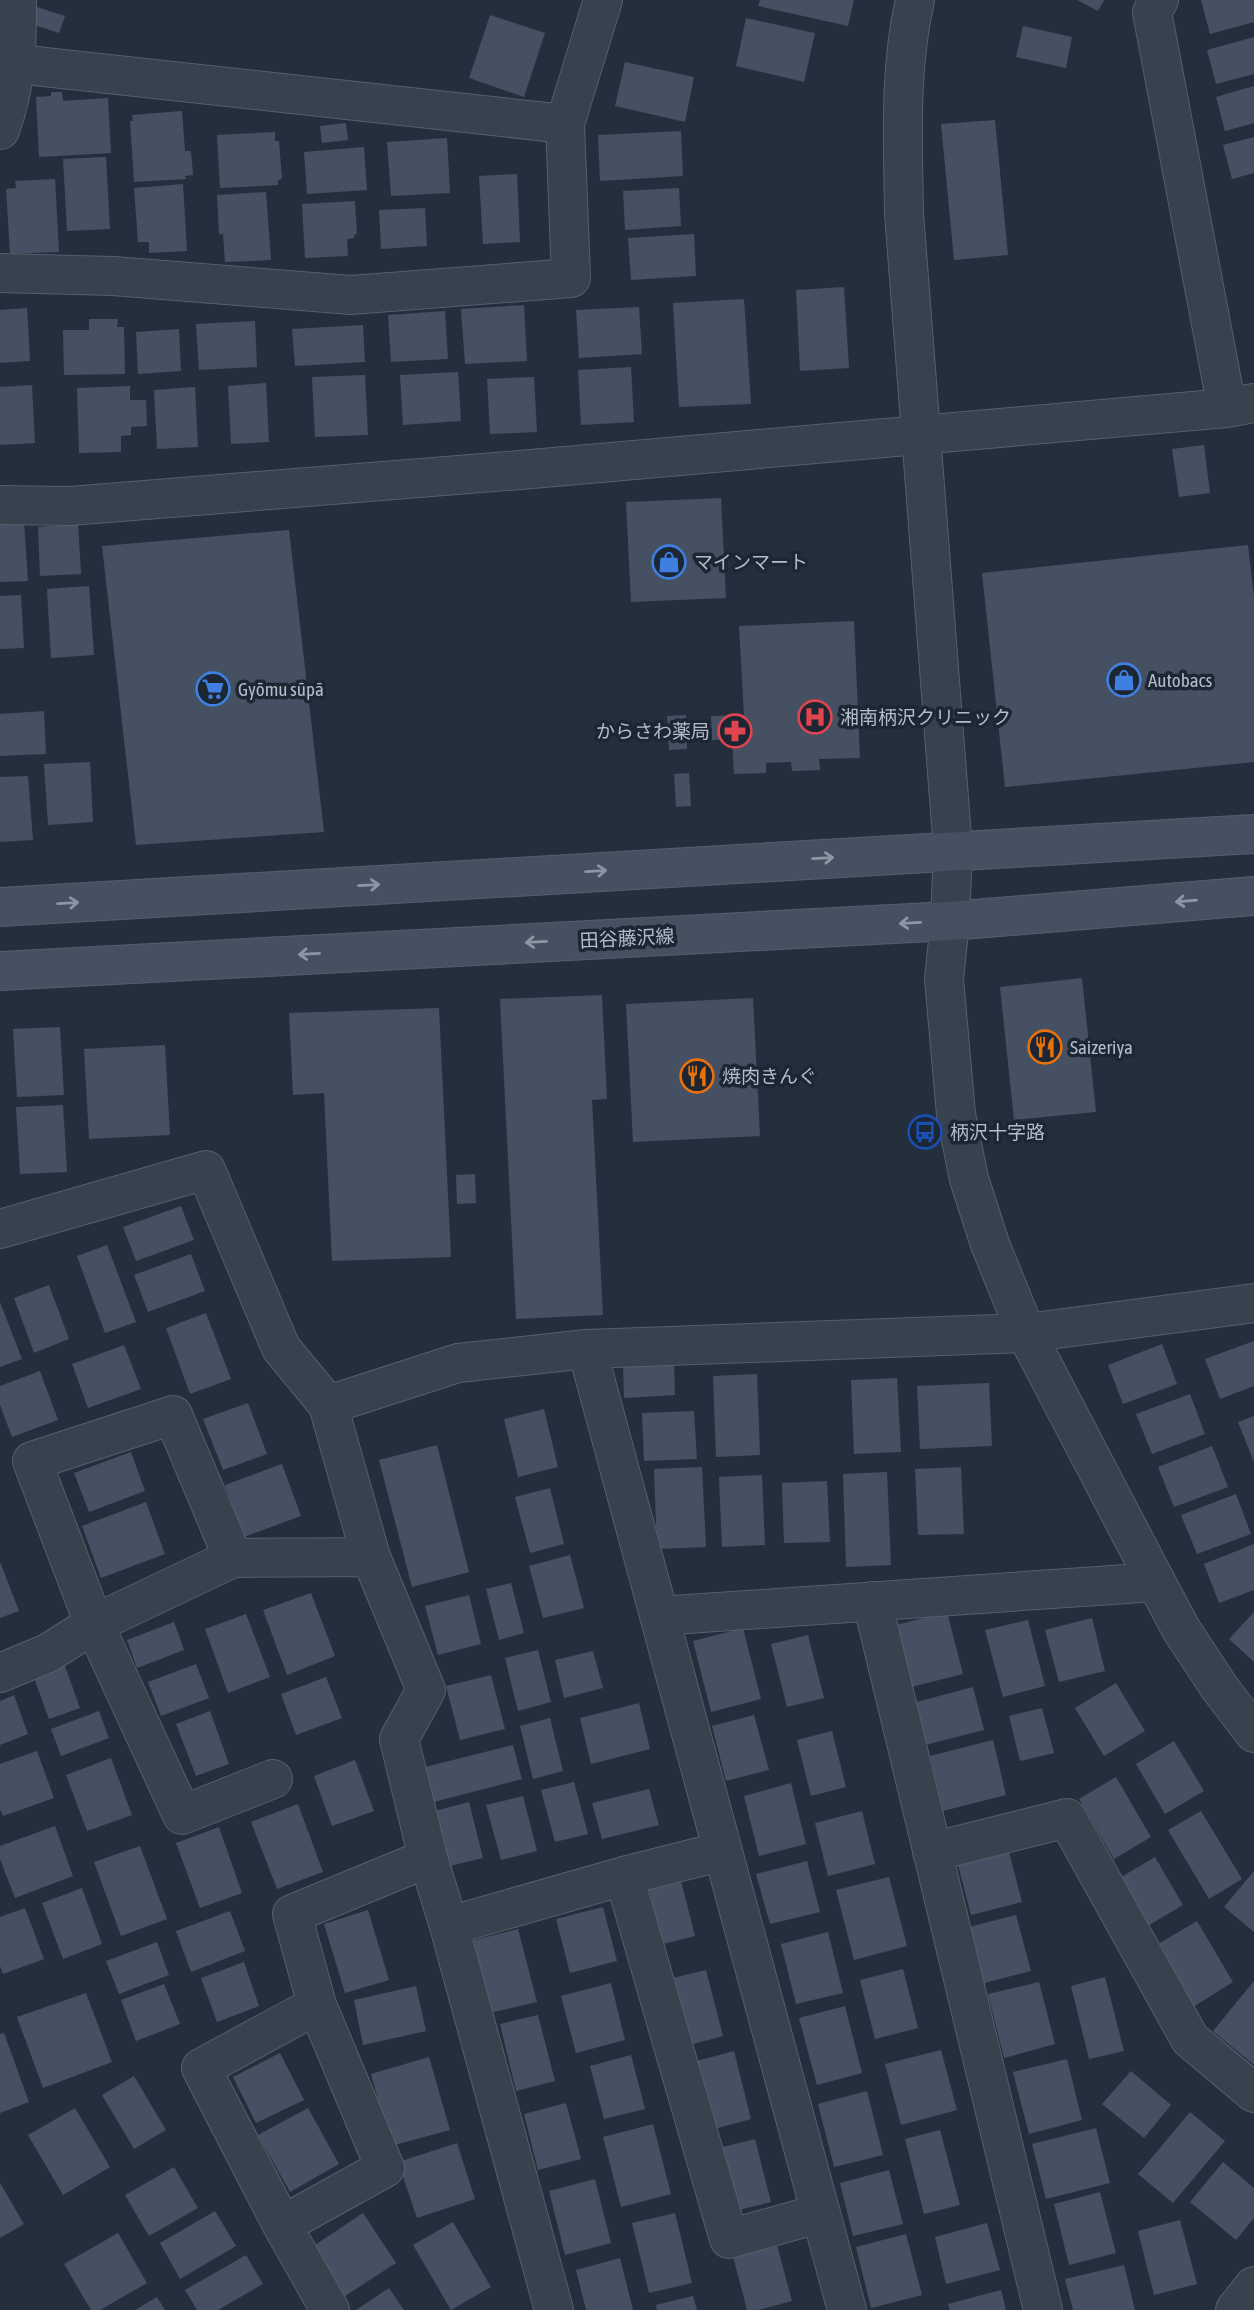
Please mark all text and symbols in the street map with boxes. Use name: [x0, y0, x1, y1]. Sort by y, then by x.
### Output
shop icon: マインマート: [650, 543, 688, 581]
place label: マインマート: [694, 551, 808, 573]
shop icon: Autobacs: [1105, 661, 1143, 699]
place label: Autobacs: [1148, 669, 1213, 691]
supermarket icon: Gyōmu sūpā: [194, 670, 232, 708]
place label: Gyōmu sūpā: [238, 678, 324, 700]
hospital icon: 湘南柄沢クリニック: [796, 698, 834, 736]
place label: 湘南柄沢クリニック: [840, 706, 1011, 728]
pharmacy icon: からさわ薬局: [716, 712, 754, 750]
place label: からさわ薬局: [596, 720, 710, 742]
one-way arrow: [811, 851, 834, 864]
one-way arrow: [584, 865, 607, 878]
one-way arrow: [357, 878, 379, 891]
one-way arrow: [1175, 895, 1198, 908]
one-way arrow: [56, 896, 79, 909]
one-way arrow: [899, 916, 922, 929]
street label: 田谷藤沢線: [579, 925, 675, 951]
one-way arrow: [525, 936, 548, 949]
one-way arrow: [298, 948, 321, 961]
restaurant icon: Saizeriya: [1026, 1028, 1064, 1066]
place label: Saizeriya: [1070, 1036, 1133, 1058]
restaurant icon: 焼肉きんぐ: [678, 1057, 716, 1095]
place label: 焼肉きんぐ: [722, 1065, 817, 1087]
bus stop icon: 柄沢十字路: [906, 1113, 944, 1151]
place label: 柄沢十字路: [950, 1121, 1045, 1143]

